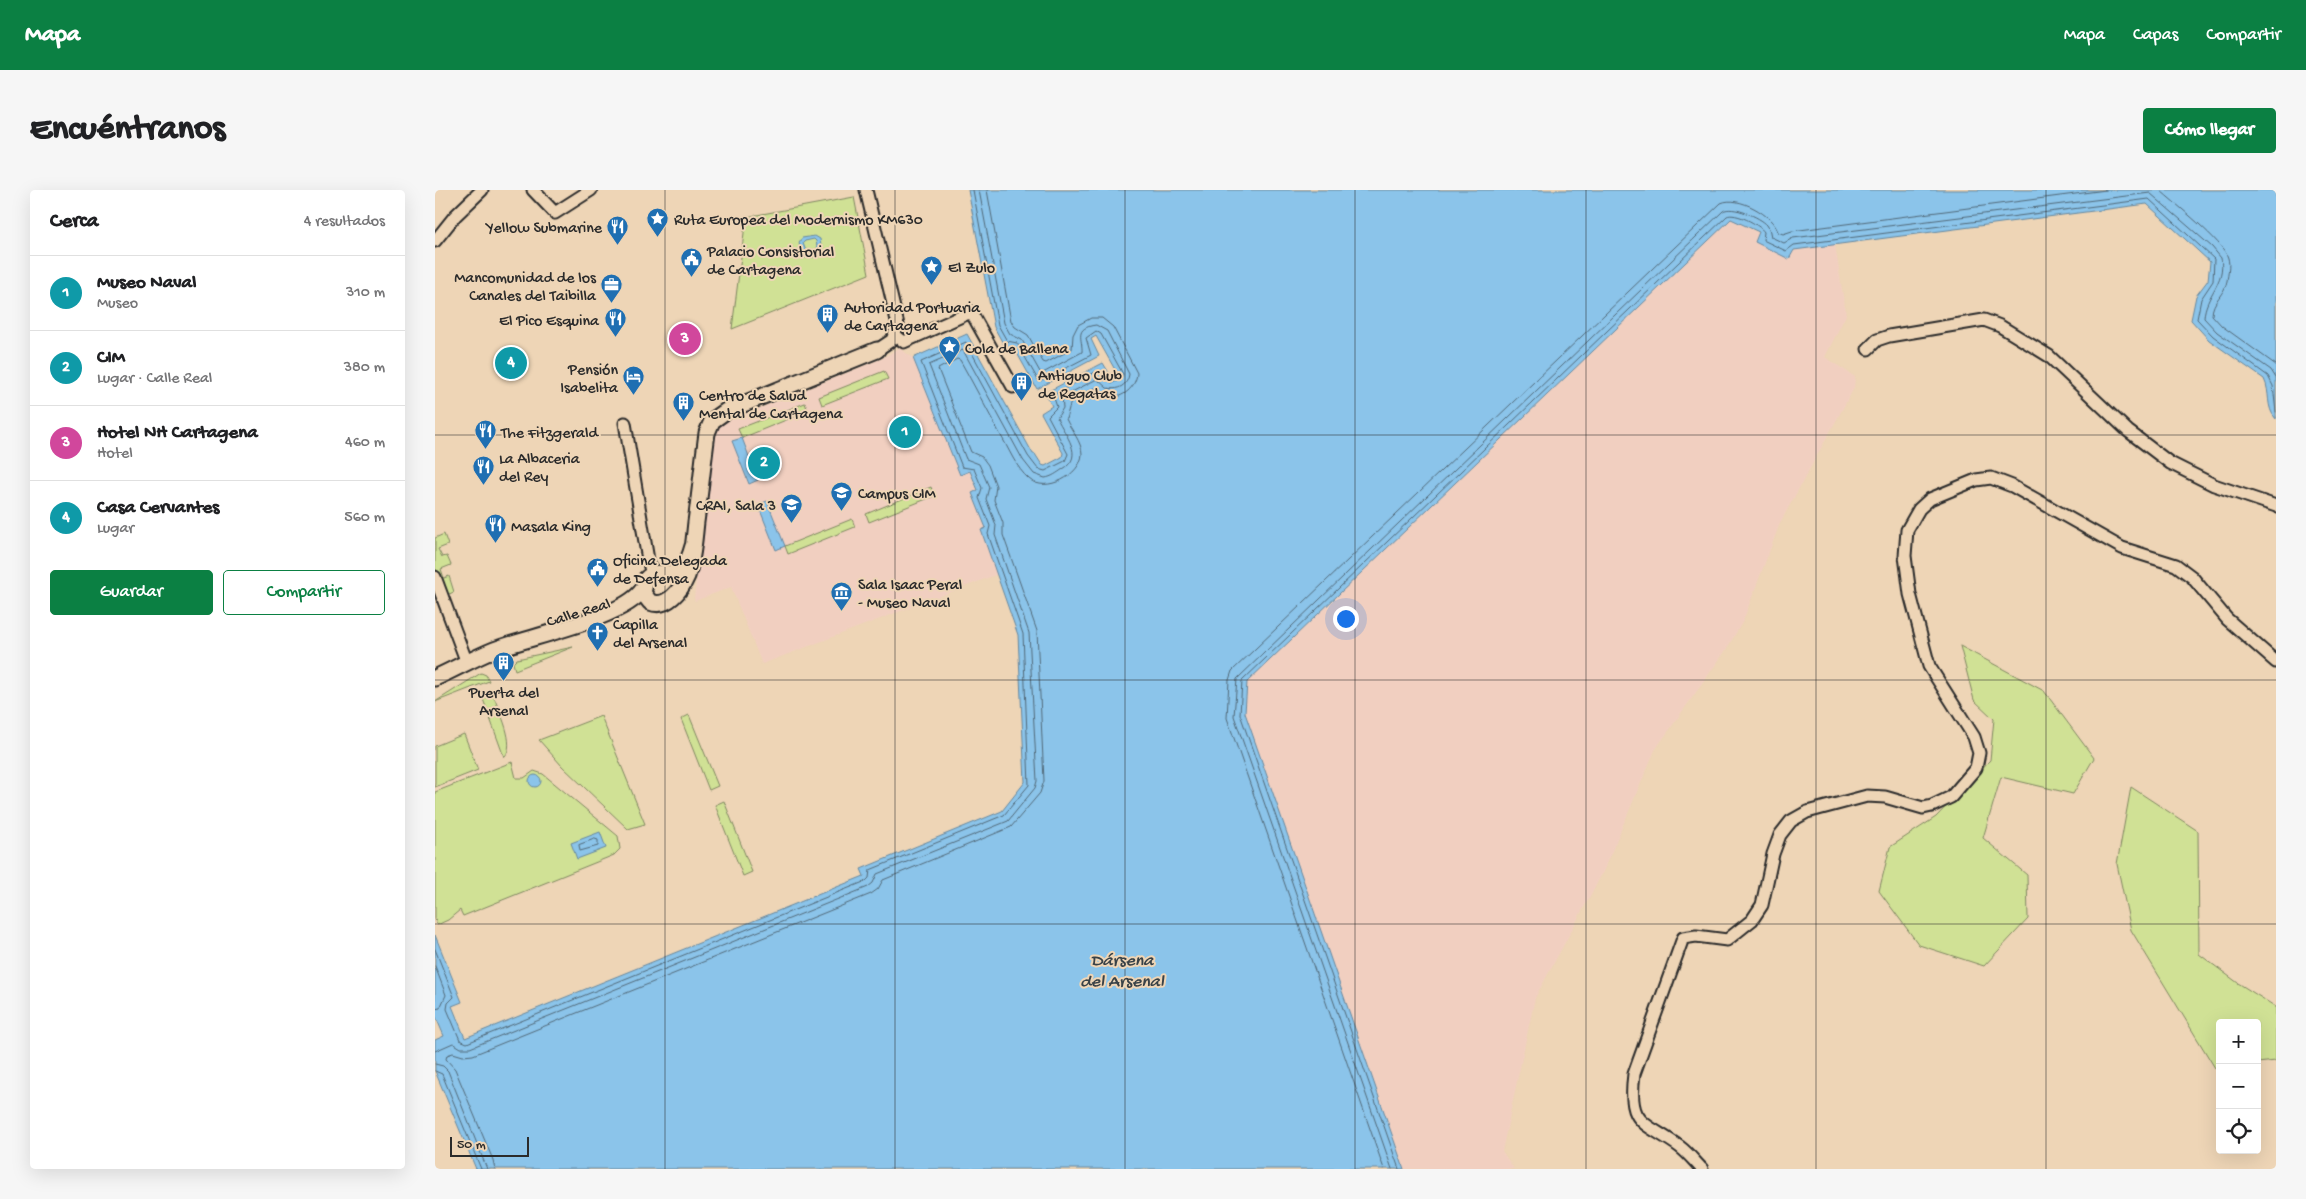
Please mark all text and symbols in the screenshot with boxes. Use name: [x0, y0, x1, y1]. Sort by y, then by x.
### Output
text: Mapa: [25, 21, 80, 50]
text: Mapa: [2064, 25, 2105, 46]
text: Capas: [2133, 25, 2178, 46]
text: Compartir: [2206, 25, 2281, 46]
button: Cómo llegar: [2143, 108, 2276, 153]
text: Encuéntranos: [30, 110, 225, 151]
place icon: Ruta Europea del Modernismo KM630: [646, 206, 670, 237]
text: Cerca: [50, 210, 98, 235]
place label: Ruta Europea del Modernismo KM630: [674, 212, 923, 231]
text: 4 resultados: [304, 213, 385, 232]
restaurant icon: Yellow Submarine: [606, 214, 630, 245]
place label: Yellow Submarine: [484, 220, 603, 239]
place label: Palacio Consistorial de Cartagena: [706, 244, 834, 281]
public building icon: Palacio Consistorial de Cartagena: [679, 247, 703, 278]
place icon: El Zulo: [920, 254, 944, 285]
place label: El Zulo: [948, 260, 995, 279]
place label: Mancomunidad de los Canales del Taibilla: [454, 270, 597, 307]
text: Museo Naval: [97, 272, 196, 295]
office icon: Mancomunidad de los Canales del Taibilla: [600, 273, 624, 304]
text: 1: [63, 284, 69, 303]
text: 310 m: [346, 284, 385, 303]
text: Museo: [97, 295, 138, 314]
place label: Autoridad Portuaria de Cartagena: [844, 300, 981, 337]
building icon: Autoridad Portuaria de Cartagena: [816, 303, 840, 334]
restaurant icon: El Pico Esquina: [603, 307, 627, 338]
place label: El Pico Esquina: [499, 313, 600, 332]
pin: 3: [669, 320, 701, 358]
place icon: Cola de Ballena: [937, 335, 961, 366]
place label: Cola de Ballena: [965, 341, 1070, 360]
pin: 4: [495, 344, 527, 382]
text: CIM: [97, 347, 125, 370]
text: 2: [62, 359, 70, 378]
text: 380 m: [344, 359, 385, 378]
place label: Pensión Isabelita: [560, 362, 619, 399]
hotel icon: Pensión Isabelita: [622, 365, 646, 396]
place label: Antiguo Club de Regatas: [1038, 368, 1122, 405]
text: Lugar · Calle Real: [97, 370, 212, 389]
building icon: Antiguo Club de Regatas: [1010, 371, 1034, 402]
place label: Centro de Salud Mental de Cartagena: [699, 388, 844, 425]
building icon: Centro de Salud Mental de Cartagena: [671, 391, 695, 422]
pin: 1: [889, 413, 921, 451]
restaurant icon: The Fitzgerald: [473, 419, 497, 450]
text: Hotel NH Cartagena: [97, 422, 258, 445]
place label: The Fitzgerald: [500, 425, 599, 444]
text: 3: [62, 434, 70, 453]
text: 460 m: [345, 434, 385, 453]
pin: 2: [748, 444, 780, 482]
text: Hotel: [97, 445, 133, 464]
place label: La Albaceria del Rey: [499, 451, 581, 488]
restaurant icon: La Albaceria del Rey: [471, 454, 495, 485]
school or university icon: Campus CIM: [830, 480, 854, 511]
place label: Campus CIM: [858, 486, 936, 505]
school or university icon: CRAI, Sala 3: [780, 492, 804, 523]
text: Casa Cervantes: [97, 497, 219, 520]
place label: CRAI, Sala 3: [696, 498, 776, 517]
text: 4: [62, 509, 70, 528]
text: 560 m: [344, 509, 385, 528]
restaurant icon: Masala King: [483, 513, 507, 544]
place label: Masala King: [511, 519, 591, 538]
text: Lugar: [97, 520, 134, 539]
place label: Oficina Delegada de Defensa: [613, 553, 728, 590]
public building icon: Oficina Delegada de Defensa: [585, 556, 609, 587]
button: Guardar: [50, 570, 213, 615]
button: Compartir: [223, 570, 385, 615]
place label: Sala Isaac Peral - Museo Naval: [858, 577, 962, 614]
museum icon: Sala Isaac Peral - Museo Naval: [830, 580, 854, 611]
street label: Calle Real: [545, 596, 613, 633]
your location: [1333, 606, 1359, 632]
place label: Capilla del Arsenal: [613, 617, 687, 654]
church icon: Capilla del Arsenal: [585, 620, 609, 651]
building icon: Puerta del Arsenal: [492, 650, 516, 681]
place label: Puerta del Arsenal: [468, 685, 539, 722]
water label: Dársena del Arsenal: [1080, 951, 1165, 993]
map controls: [2216, 1019, 2261, 1154]
button: +: [2216, 1019, 2261, 1064]
button: −: [2216, 1064, 2261, 1109]
button: locate: [2216, 1109, 2261, 1154]
scale bar: [450, 1134, 529, 1157]
text: 50 m: [457, 1137, 486, 1154]

